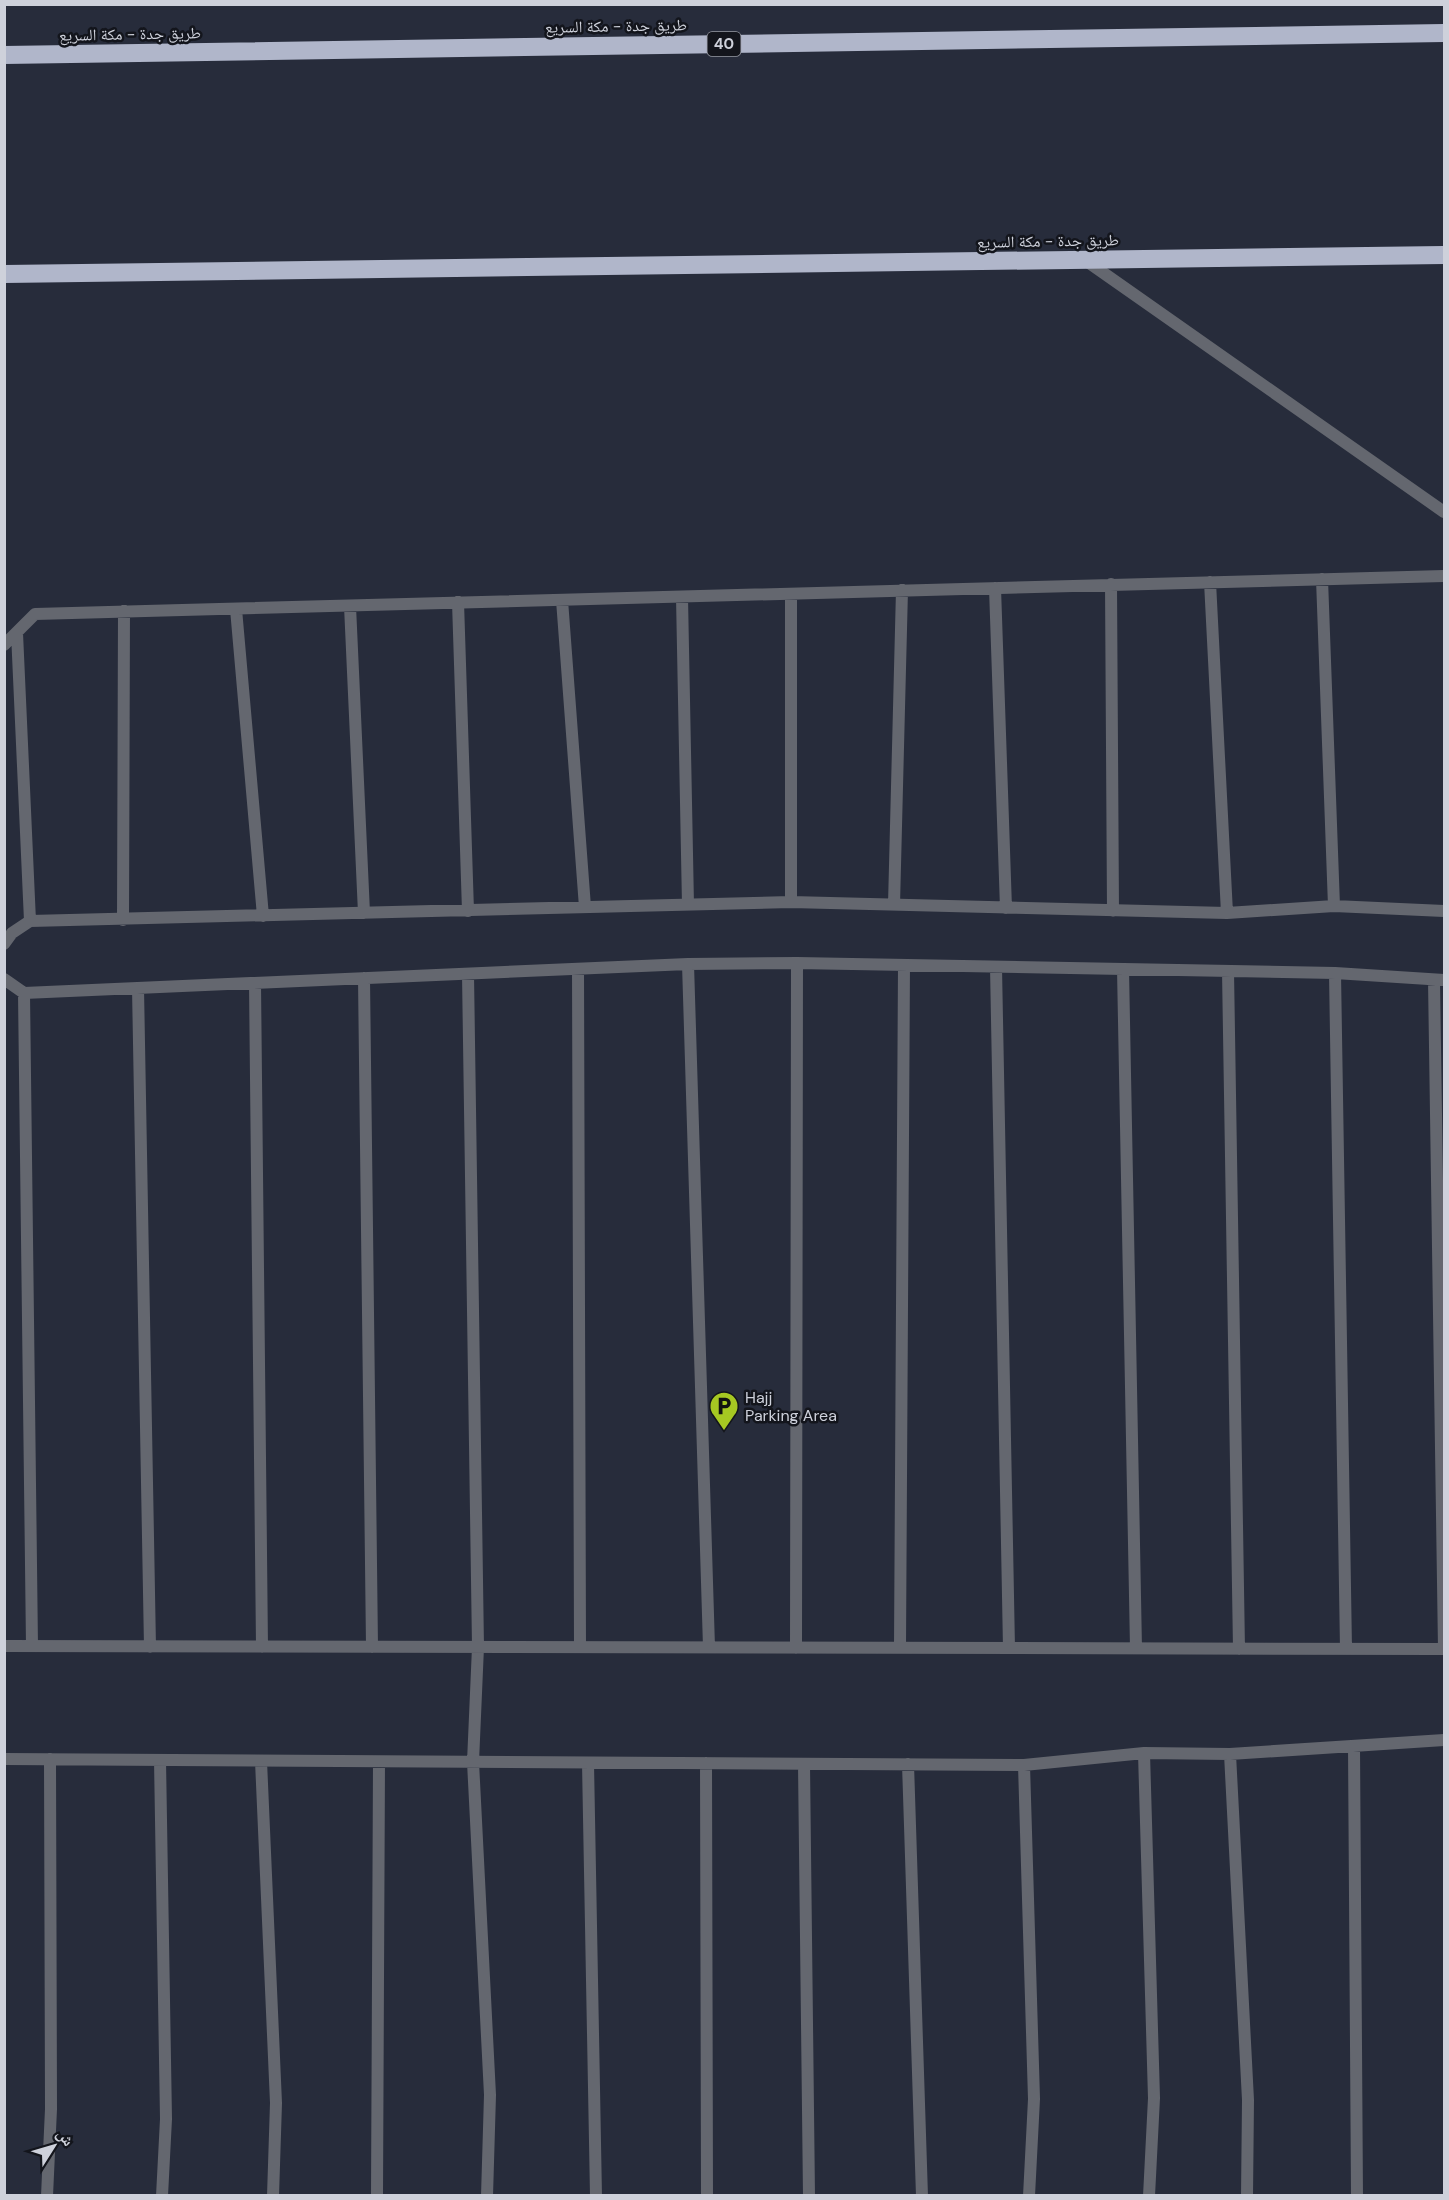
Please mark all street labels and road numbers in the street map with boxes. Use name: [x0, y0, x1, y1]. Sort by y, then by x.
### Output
street label: طريق جدة - مكة السريع: [545, 14, 687, 38]
street label: طريق جدة - مكة السريع: [59, 22, 201, 46]
road number: 40: [708, 32, 740, 56]
street label: طريق جدة - مكة السريع: [977, 229, 1119, 253]

